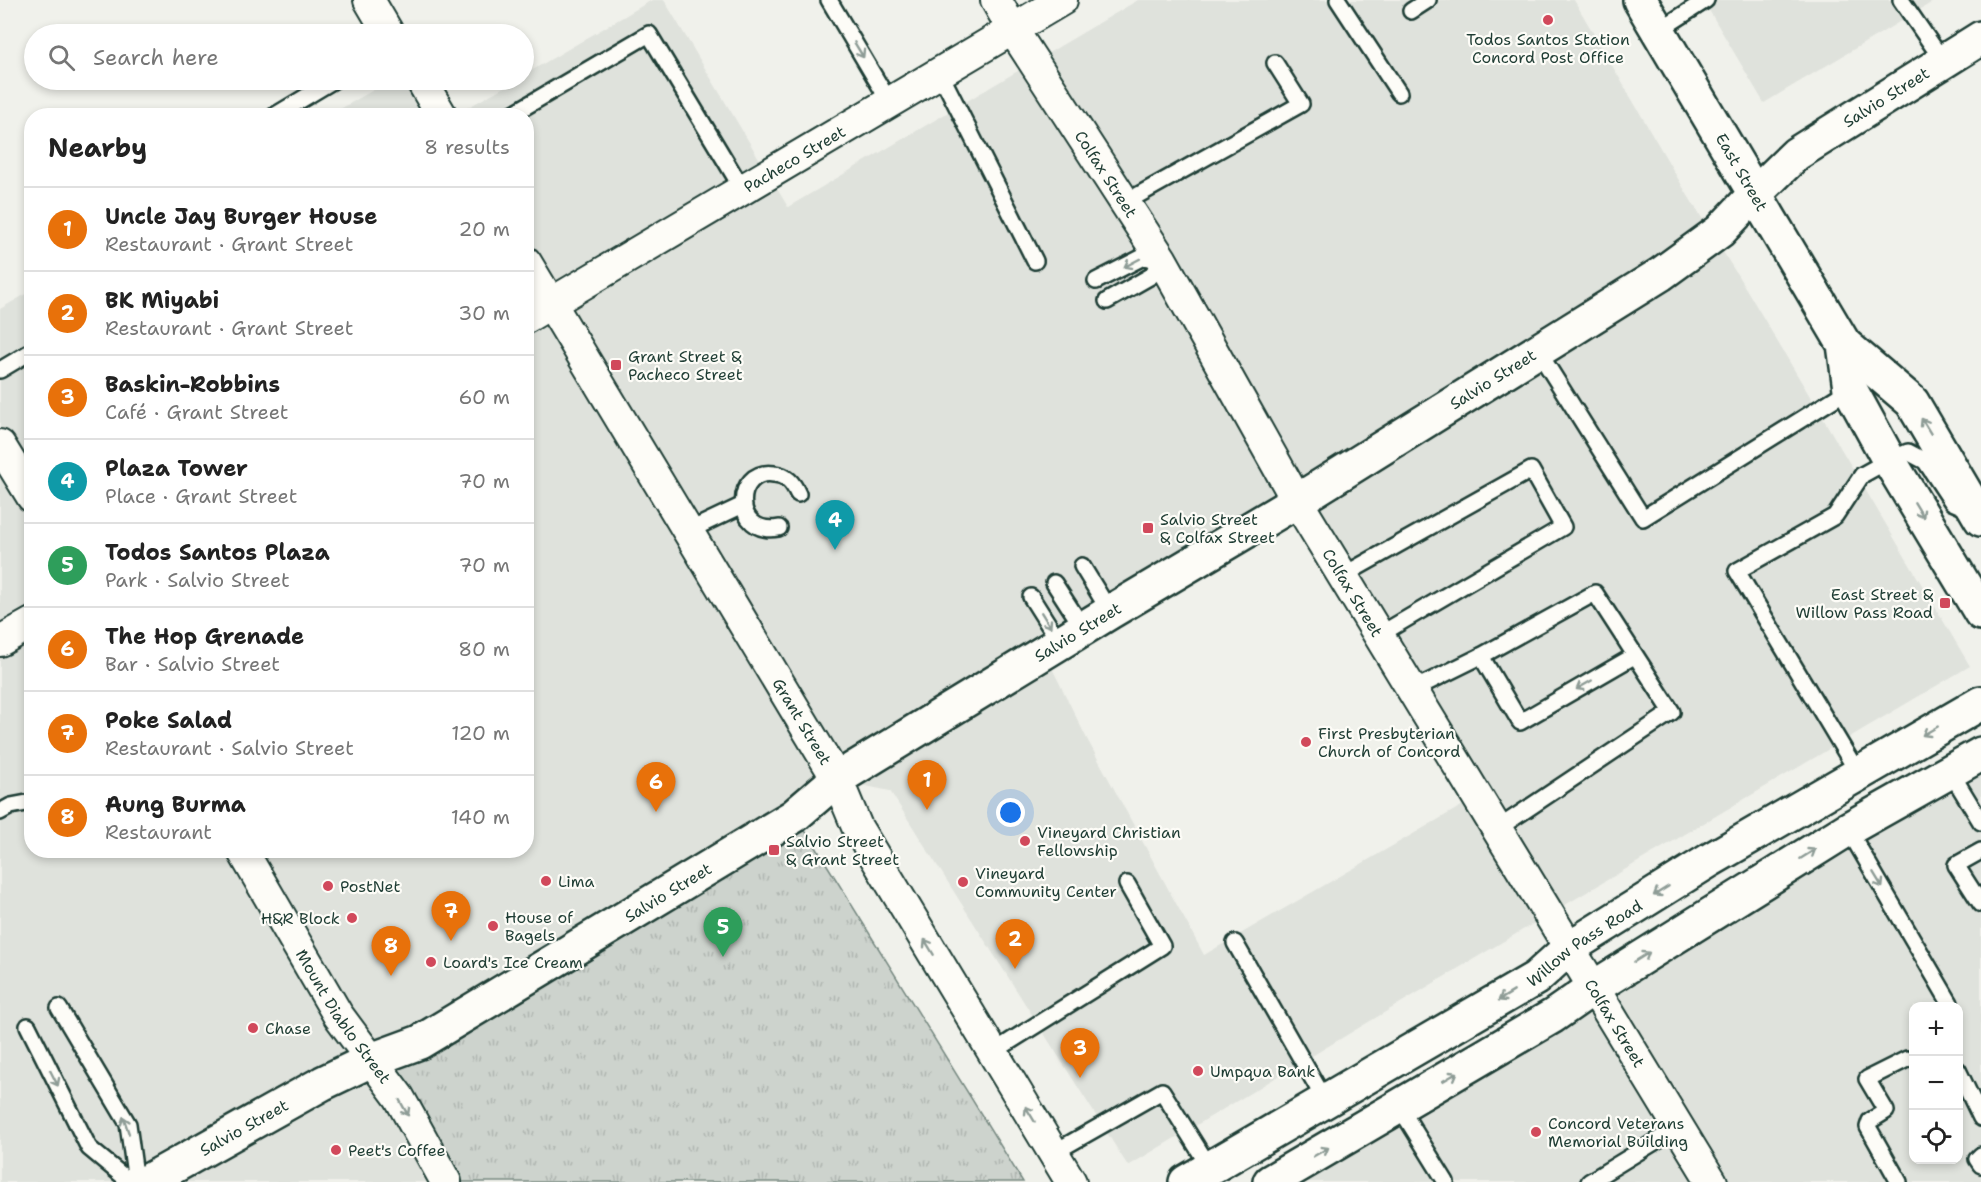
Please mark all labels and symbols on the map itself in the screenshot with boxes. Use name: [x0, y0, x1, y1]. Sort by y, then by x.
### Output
marker: Todos Santos Station Concord Post Office: [1541, 13, 1555, 27]
place label: Todos Santos Station Concord Post Office: [1466, 29, 1630, 68]
one-way arrow: [854, 41, 866, 58]
street label: Salvio Street: [1839, 63, 1933, 132]
street label: Pacheco Street: [740, 121, 849, 198]
street label: Colfax Street: [1070, 127, 1142, 222]
street label: East Street: [1711, 129, 1772, 215]
one-way arrow: [1123, 258, 1141, 269]
street label: Salvio Street: [1446, 345, 1540, 414]
place label: Grant Street & Pacheco Street: [628, 346, 743, 385]
marker: Grant Street & Pacheco Street: [609, 358, 623, 372]
one-way arrow: [1920, 418, 1932, 435]
pin: 4: [816, 500, 854, 550]
one-way arrow: [1913, 501, 1925, 518]
place label: Salvio Street & Colfax Street: [1160, 509, 1275, 548]
marker: Salvio Street & Colfax Street: [1141, 521, 1155, 535]
street label: Colfax Street: [1317, 545, 1387, 641]
place label: East Street & Willow Pass Road: [1796, 584, 1934, 623]
marker: East Street & Willow Pass Road: [1938, 596, 1952, 610]
street label: Salvio Street: [1031, 598, 1125, 667]
one-way arrow: [1040, 611, 1052, 628]
street label: Grant Street: [768, 674, 836, 769]
one-way arrow: [1576, 680, 1593, 692]
place label: First Presbyterian Church of Concord: [1318, 723, 1460, 762]
one-way arrow: [1922, 726, 1939, 738]
marker: First Presbyterian Church of Concord: [1299, 735, 1313, 749]
pin: 1: [908, 760, 946, 810]
pin: 6: [636, 762, 676, 812]
your location: [996, 798, 1025, 827]
place label: Vineyard Christian Fellowship: [1037, 822, 1181, 861]
place label: Salvio Street & Grant Street: [786, 831, 899, 870]
marker: Vineyard Christian Fellowship: [1018, 834, 1032, 848]
marker: Salvio Street & Grant Street: [767, 843, 781, 857]
one-way arrow: [1799, 848, 1816, 860]
street label: Salvio Street: [621, 858, 716, 927]
place label: Vineyard Community Center: [975, 863, 1117, 902]
place label: Lima: [558, 871, 594, 892]
one-way arrow: [1872, 871, 1884, 888]
marker: Lima: [539, 874, 553, 888]
marker: Vineyard Community Center: [956, 875, 970, 889]
place label: PostNet: [340, 876, 400, 897]
marker: PostNet: [321, 879, 335, 893]
one-way arrow: [1653, 886, 1670, 898]
pin: 7: [432, 892, 470, 941]
street label: Willow Pass Road: [1523, 895, 1646, 992]
place label: House of Bagels: [505, 907, 574, 946]
place label: H&R Block: [261, 908, 340, 929]
pin: 5: [704, 908, 742, 957]
marker: H&R Block: [345, 911, 359, 925]
marker: House of Bagels: [486, 919, 500, 933]
pin: 2: [996, 920, 1034, 969]
pin: 8: [372, 926, 410, 976]
one-way arrow: [923, 939, 935, 956]
street label: Mount Diablo Street: [291, 946, 395, 1088]
one-way arrow: [1634, 951, 1651, 964]
place label: Loard's Ice Cream: [443, 952, 583, 973]
marker: Loard's Ice Cream: [424, 955, 438, 969]
street label: Colfax Street: [1580, 975, 1650, 1071]
one-way arrow: [1498, 990, 1515, 1002]
place label: Chase: [265, 1018, 311, 1039]
marker: Chase: [246, 1021, 260, 1035]
pin: 3: [1060, 1028, 1100, 1078]
place label: Umpqua Bank: [1210, 1061, 1315, 1082]
marker: Umpqua Bank: [1191, 1064, 1205, 1078]
one-way arrow: [49, 1069, 60, 1087]
one-way arrow: [1441, 1070, 1458, 1082]
street label: Salvio Street: [196, 1095, 292, 1161]
one-way arrow: [399, 1099, 411, 1116]
one-way arrow: [1023, 1106, 1035, 1123]
place label: Concord Veterans Memorial Building: [1548, 1113, 1688, 1152]
one-way arrow: [120, 1116, 131, 1134]
marker: Concord Veterans Memorial Building: [1529, 1125, 1543, 1139]
place label: Peet's Coffee: [348, 1140, 446, 1161]
marker: Peet's Coffee: [329, 1143, 343, 1157]
one-way arrow: [1312, 1146, 1329, 1158]

